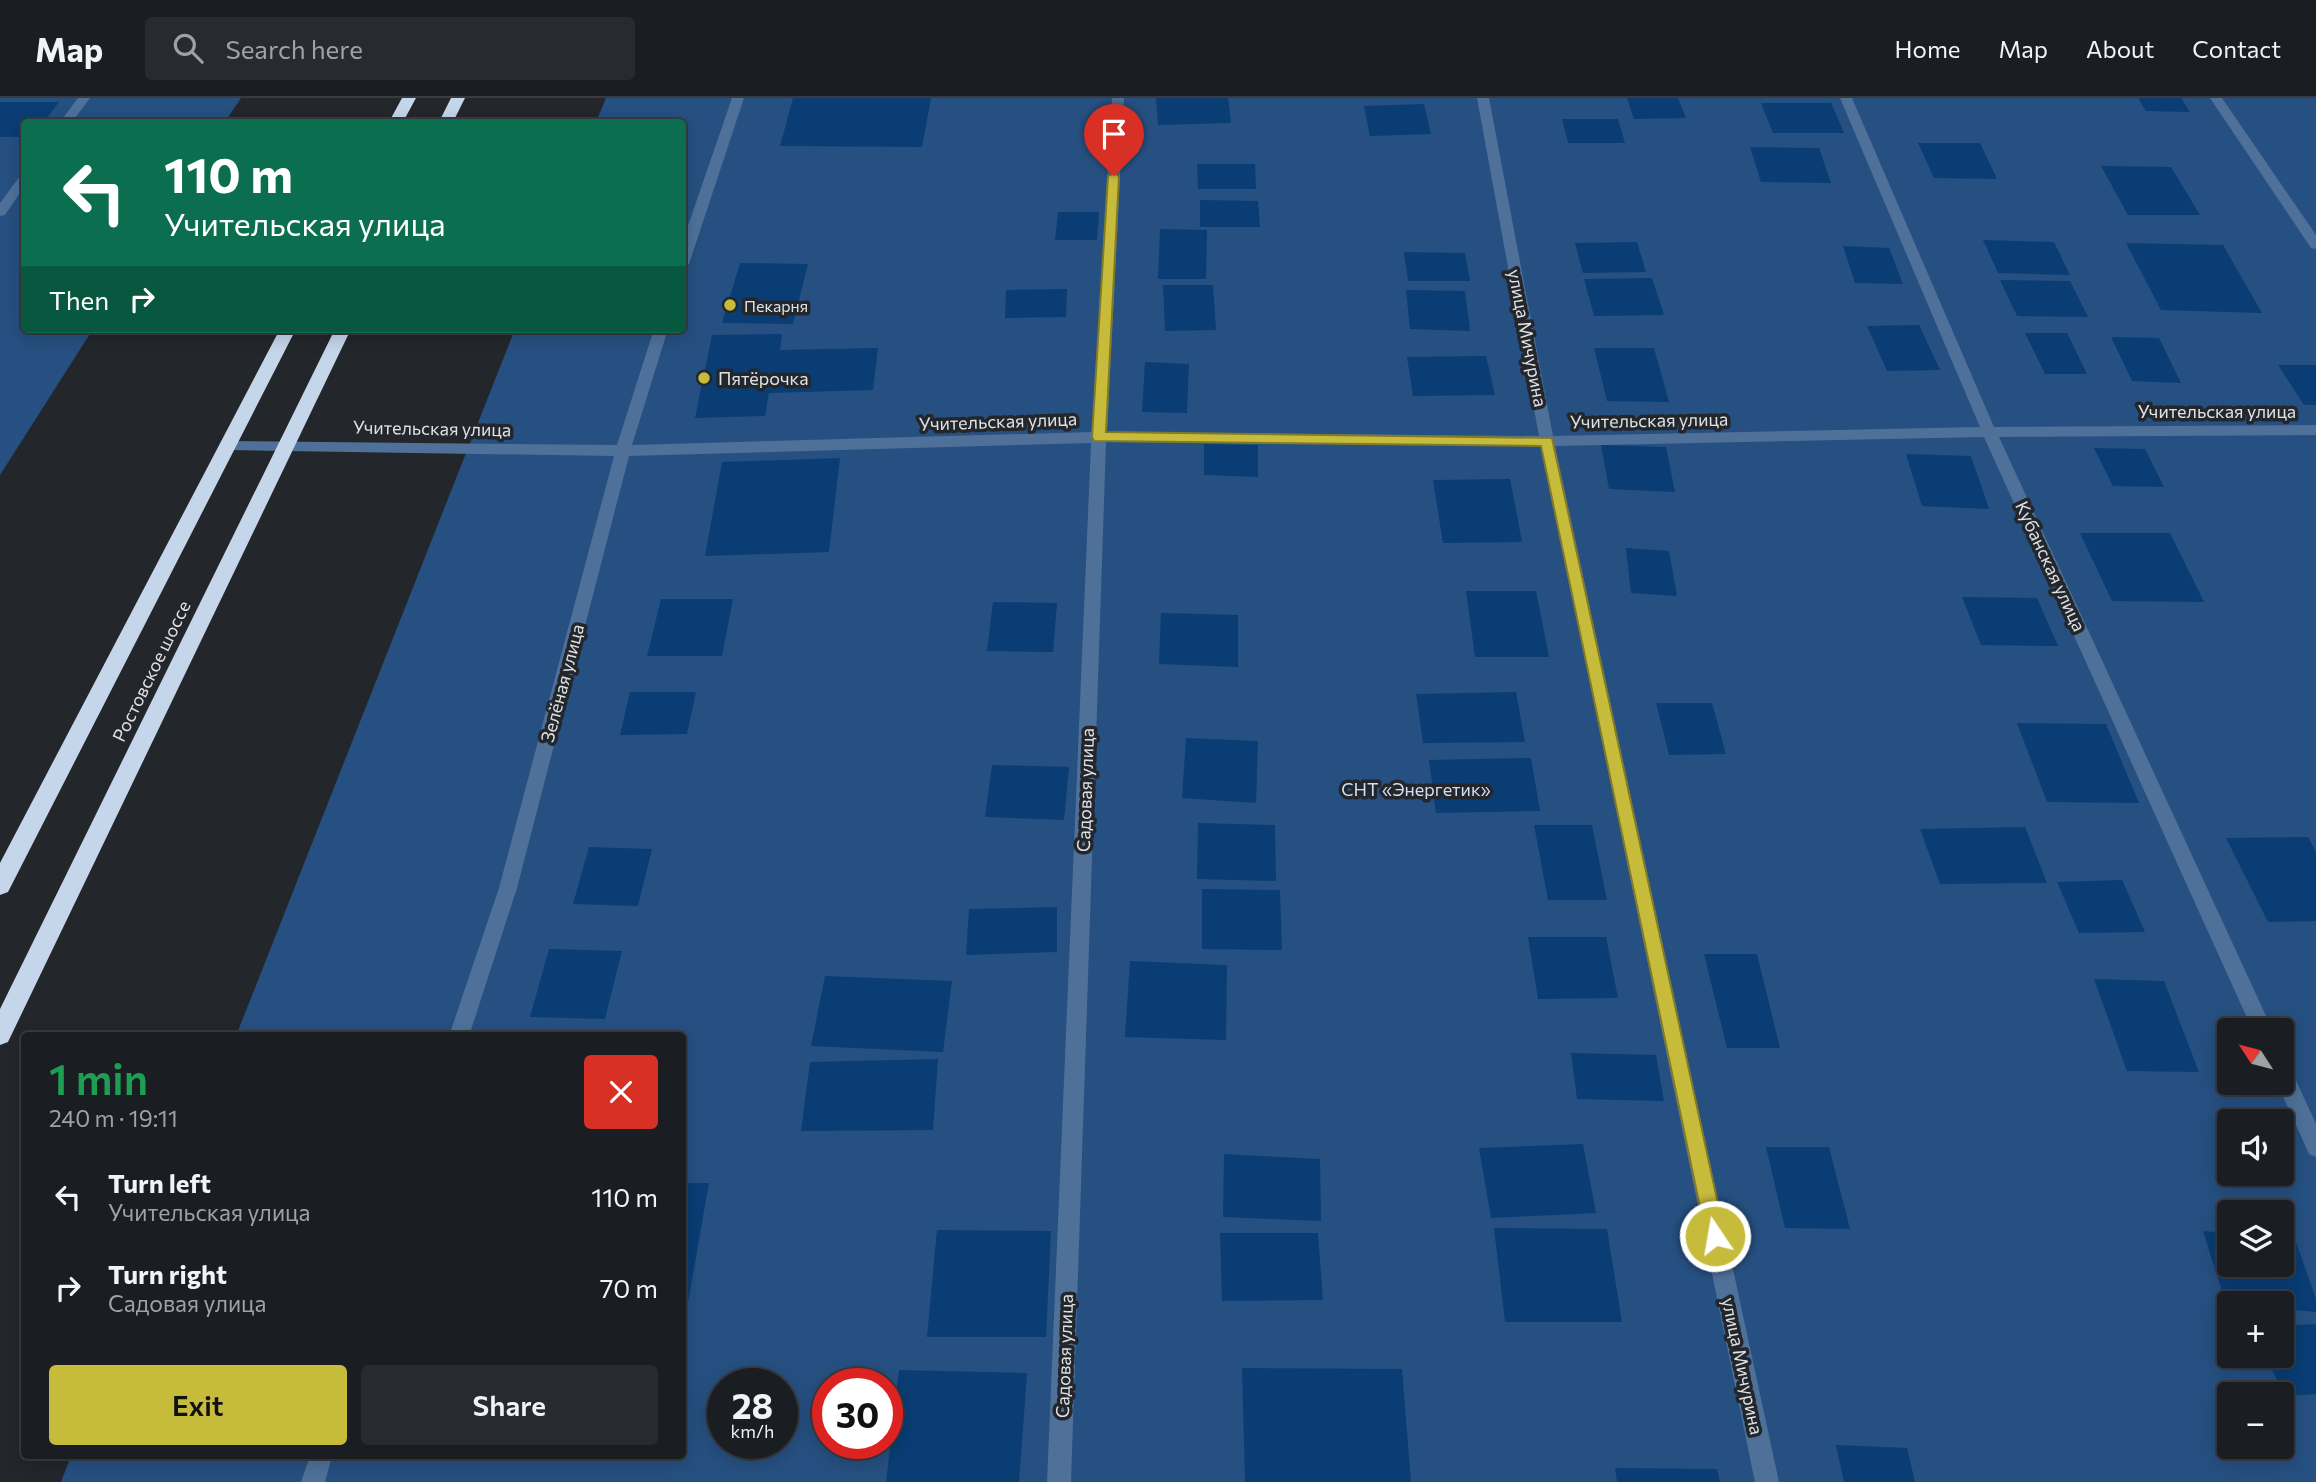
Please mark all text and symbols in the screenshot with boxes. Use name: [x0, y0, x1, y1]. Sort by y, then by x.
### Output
search box: [145, 17, 635, 80]
text: Map: [35, 28, 103, 69]
icon: search: [169, 29, 207, 67]
text: Search here: [225, 33, 363, 64]
text: Home: [1895, 34, 1961, 63]
text: Map: [1999, 34, 2048, 63]
text: About: [2086, 34, 2154, 63]
text: Contact: [2192, 34, 2281, 63]
pin: [1084, 104, 1144, 176]
icon: arrive: [1095, 115, 1133, 153]
text: 110 m: [164, 143, 293, 203]
icon: left: [49, 147, 140, 238]
text: Учительская улица: [164, 203, 446, 243]
street label: улица Мичурина: [1504, 267, 1552, 409]
icon: right: [123, 280, 161, 318]
text: Then: [49, 284, 109, 315]
place label: Пекарня: [744, 296, 808, 315]
marker: Пекарня: [722, 297, 738, 313]
place label: Пятёрочка: [718, 367, 809, 389]
marker: Пятёрочка: [696, 370, 712, 386]
street label: Учительская улица: [2138, 400, 2296, 422]
street label: Учительская улица: [918, 407, 1078, 435]
street label: Учительская улица: [1570, 408, 1728, 432]
street label: Учительская улица: [353, 416, 511, 440]
street label: Кубанская улица: [2011, 497, 2091, 635]
street label: Ростовское шоссе: [107, 597, 195, 745]
street label: Зелёная улица: [536, 622, 588, 744]
street label: Садовая улица: [1072, 728, 1098, 852]
park label: СНТ «Энергетик»: [1341, 778, 1491, 800]
north arrow: [2217, 1018, 2294, 1096]
map controls: [2217, 1018, 2294, 1459]
text: 1 min: [49, 1052, 148, 1104]
button: close: [584, 1055, 658, 1129]
text: 240 m · 19:11: [49, 1104, 178, 1132]
button: sound: [2217, 1109, 2294, 1186]
text: Turn left: [108, 1167, 211, 1198]
icon: left: [49, 1178, 87, 1216]
text: 110 m: [591, 1181, 658, 1212]
text: Учительская улица: [108, 1198, 310, 1226]
position arrow: [1678, 1199, 1752, 1273]
button: layers: [2217, 1200, 2294, 1277]
text: Turn right: [108, 1258, 227, 1289]
icon: right: [49, 1269, 87, 1307]
text: 70 m: [600, 1272, 658, 1303]
text: Садовая улица: [108, 1289, 266, 1317]
button: +: [2217, 1291, 2294, 1368]
street label: Садовая улица: [1051, 1294, 1077, 1418]
street label: улица Мичурина: [1718, 1295, 1768, 1437]
button: Exit: [49, 1365, 347, 1445]
button: Share: [361, 1365, 658, 1445]
speed limit sign: 30: [812, 1368, 903, 1459]
button: −: [2217, 1382, 2294, 1459]
text: 28: [732, 1383, 773, 1426]
text: km/h: [731, 1420, 774, 1442]

